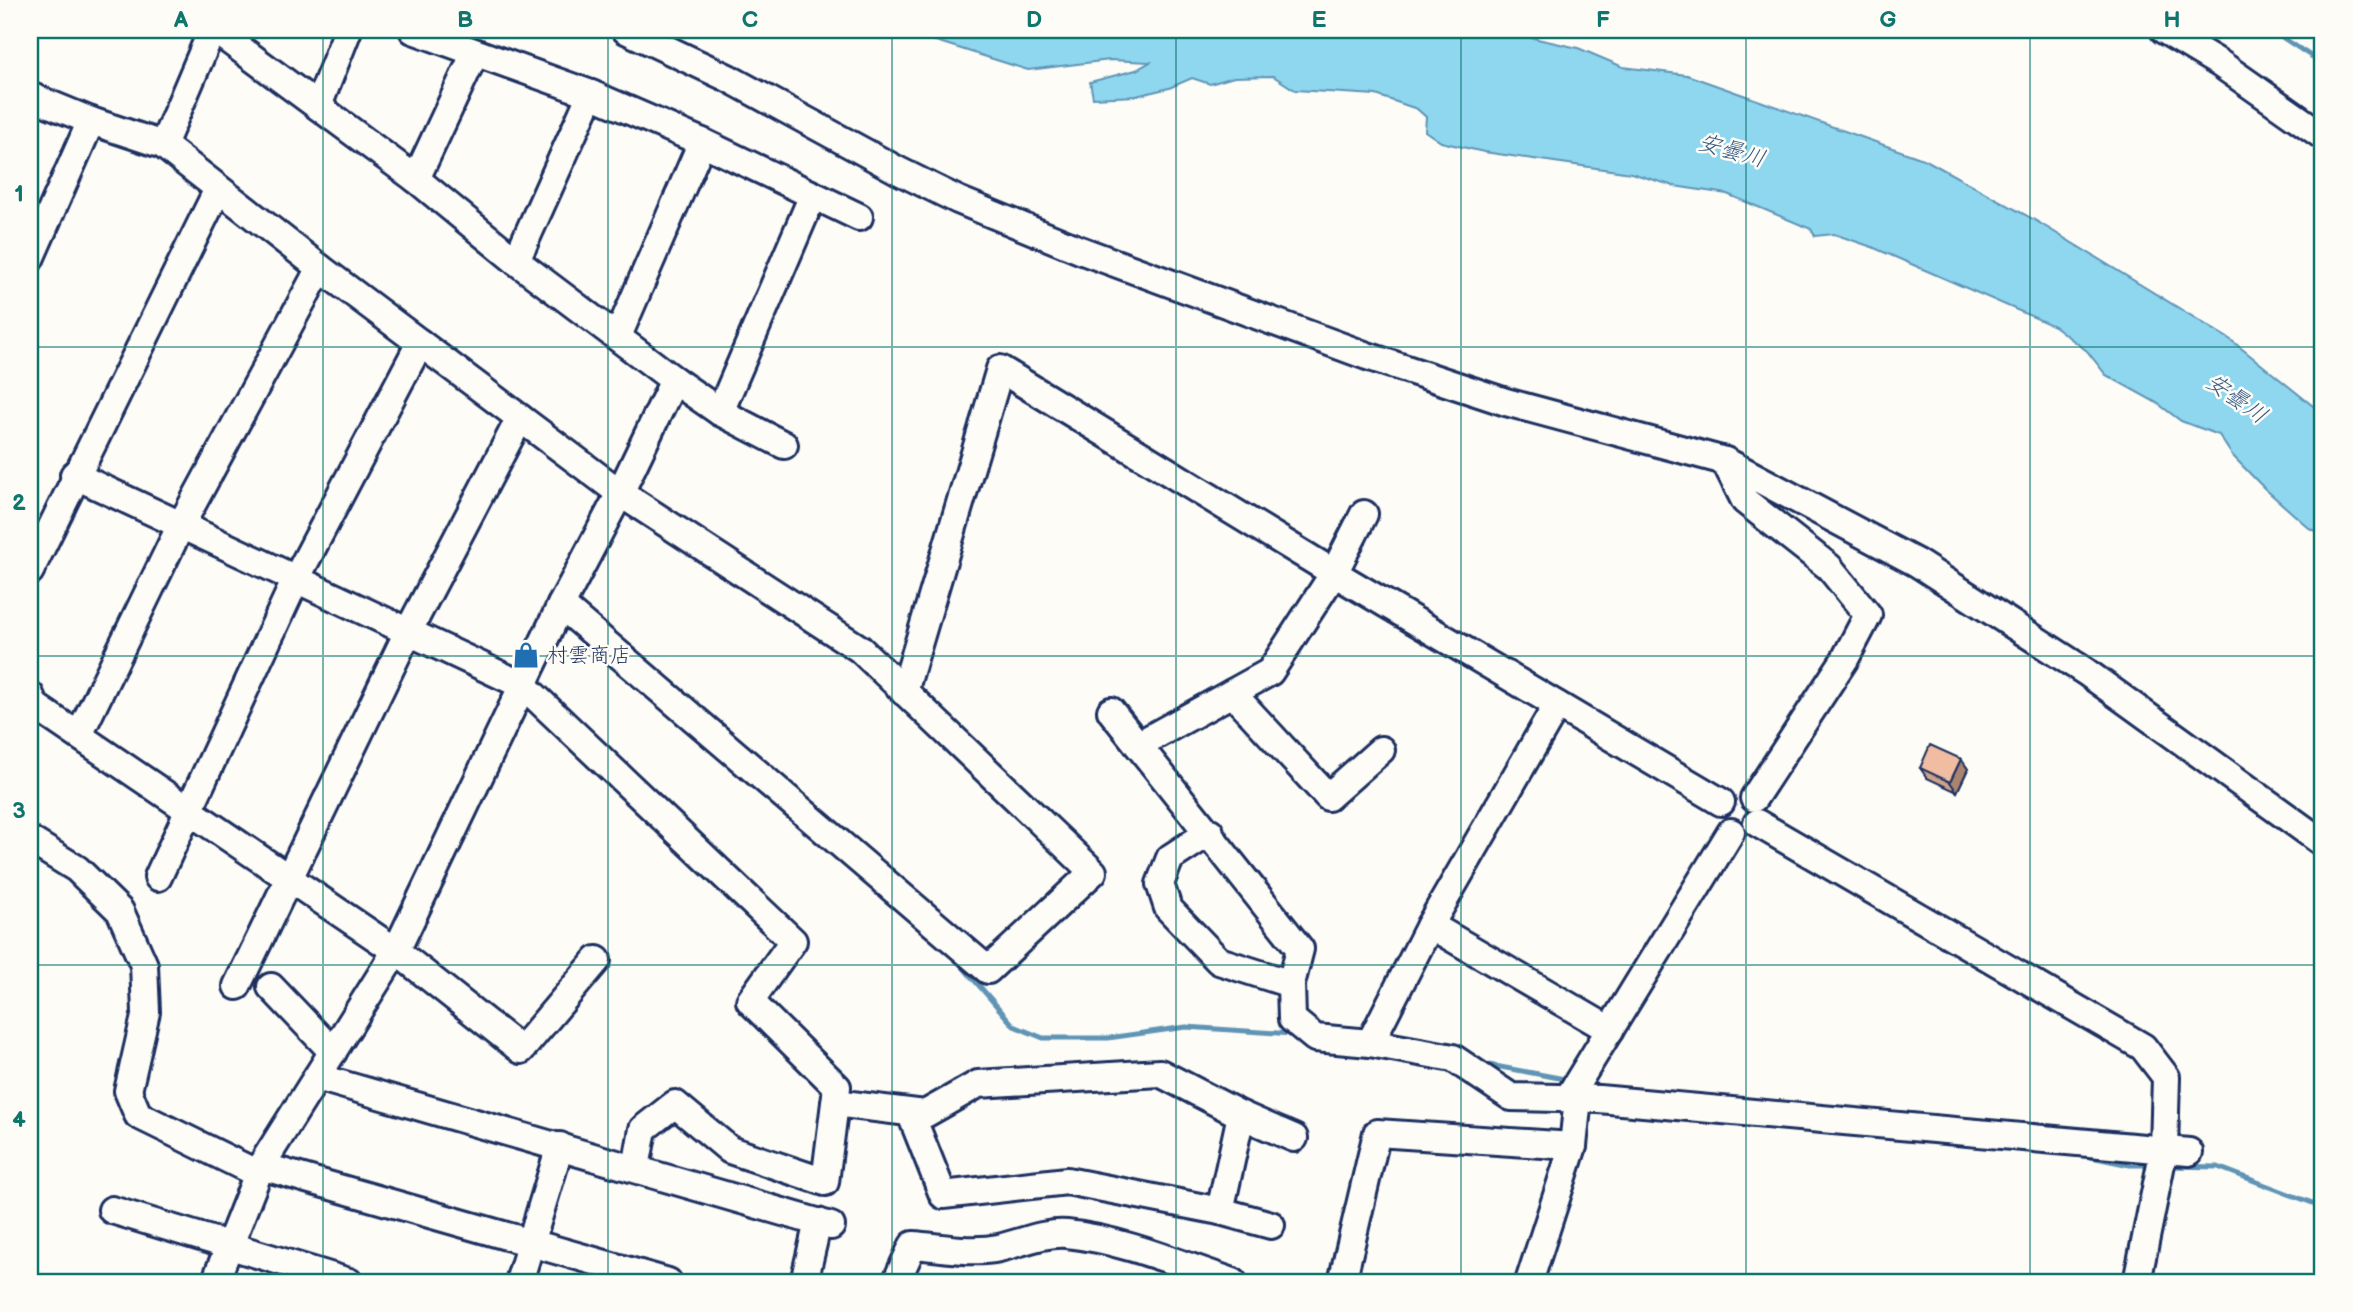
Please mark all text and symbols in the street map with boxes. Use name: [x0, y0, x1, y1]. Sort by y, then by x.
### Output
text: A: [173, 6, 189, 34]
text: B: [457, 6, 473, 34]
text: C: [742, 6, 758, 34]
text: D: [1026, 6, 1042, 34]
text: E: [1312, 6, 1327, 34]
text: F: [1596, 6, 1610, 34]
text: G: [1880, 6, 1897, 34]
text: H: [2163, 6, 2181, 34]
water label: 安曇川: [1695, 128, 1769, 174]
text: 1: [14, 180, 24, 208]
water label: 安曇川: [2200, 368, 2273, 430]
text: 2: [12, 489, 26, 517]
shop icon: 村雲商店: [511, 640, 541, 670]
place label: 村雲商店: [547, 643, 631, 668]
text: 3: [12, 797, 26, 825]
text: 4: [12, 1106, 26, 1134]

